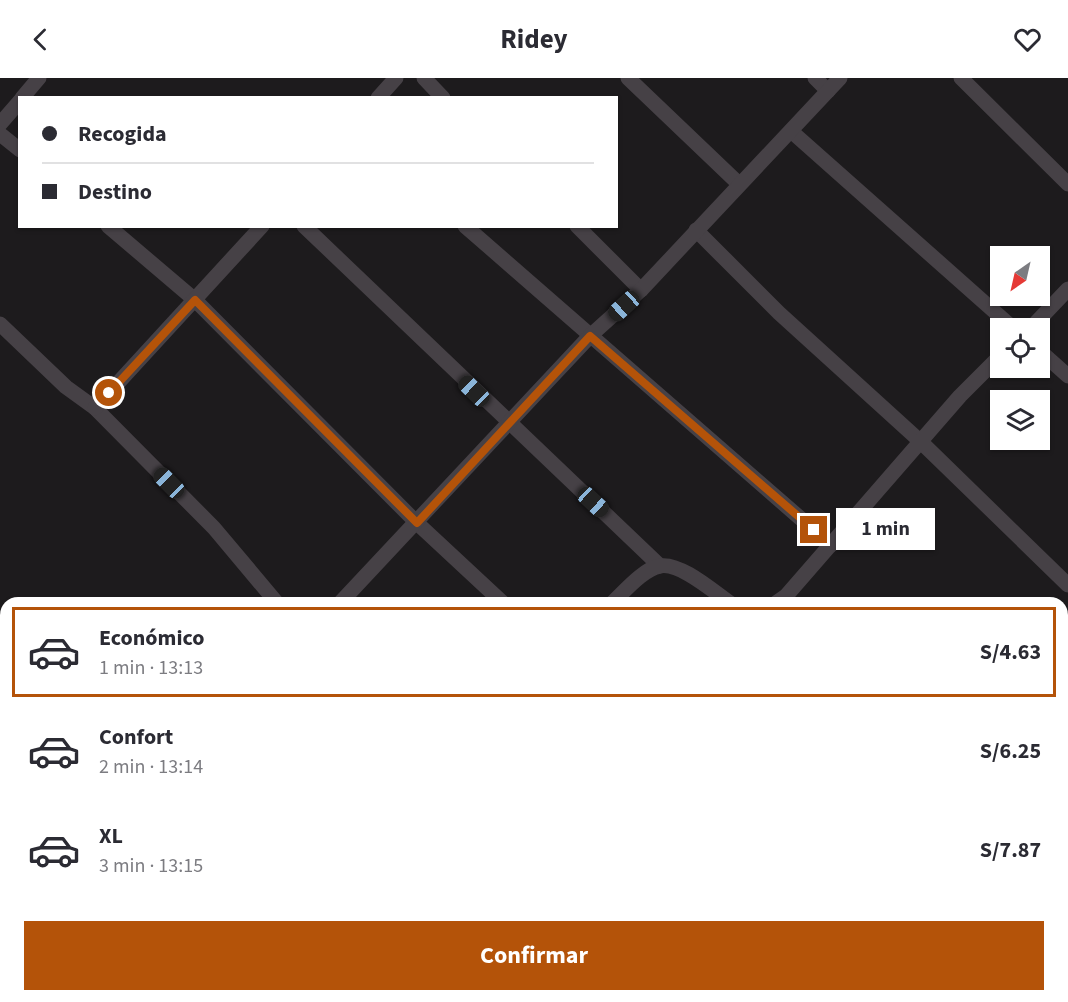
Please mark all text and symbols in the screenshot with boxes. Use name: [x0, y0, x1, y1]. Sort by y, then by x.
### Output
text: Ridey: [500, 20, 568, 59]
icon: back: [24, 23, 57, 56]
icon: heart: [1011, 23, 1044, 56]
text: Recogida: [78, 118, 167, 150]
text: Destino: [78, 176, 152, 208]
north arrow: [990, 246, 1050, 306]
map controls: [990, 246, 1050, 450]
car: [605, 287, 643, 325]
button: locate: [990, 318, 1050, 378]
car: [455, 372, 493, 410]
route start: [95, 379, 122, 406]
button: layers: [990, 390, 1050, 450]
car: [150, 464, 188, 502]
car: [574, 483, 612, 521]
callout: 1 min: [835, 509, 934, 551]
text: 1 min: [861, 515, 910, 543]
route end: [800, 516, 827, 543]
text: Económico: [99, 622, 204, 654]
icon: car: [27, 625, 81, 679]
text: S/4.63: [980, 636, 1041, 668]
text: 1 min · 13:13: [99, 654, 203, 682]
text: Confort: [99, 721, 173, 753]
icon: car: [27, 724, 81, 778]
text: S/6.25: [980, 735, 1041, 767]
text: 2 min · 13:14: [99, 753, 203, 781]
text: XL: [99, 820, 123, 852]
icon: car: [27, 823, 81, 877]
text: S/7.87: [980, 834, 1041, 866]
text: 3 min · 13:15: [99, 852, 203, 880]
button: Confirmar: [24, 921, 1044, 990]

